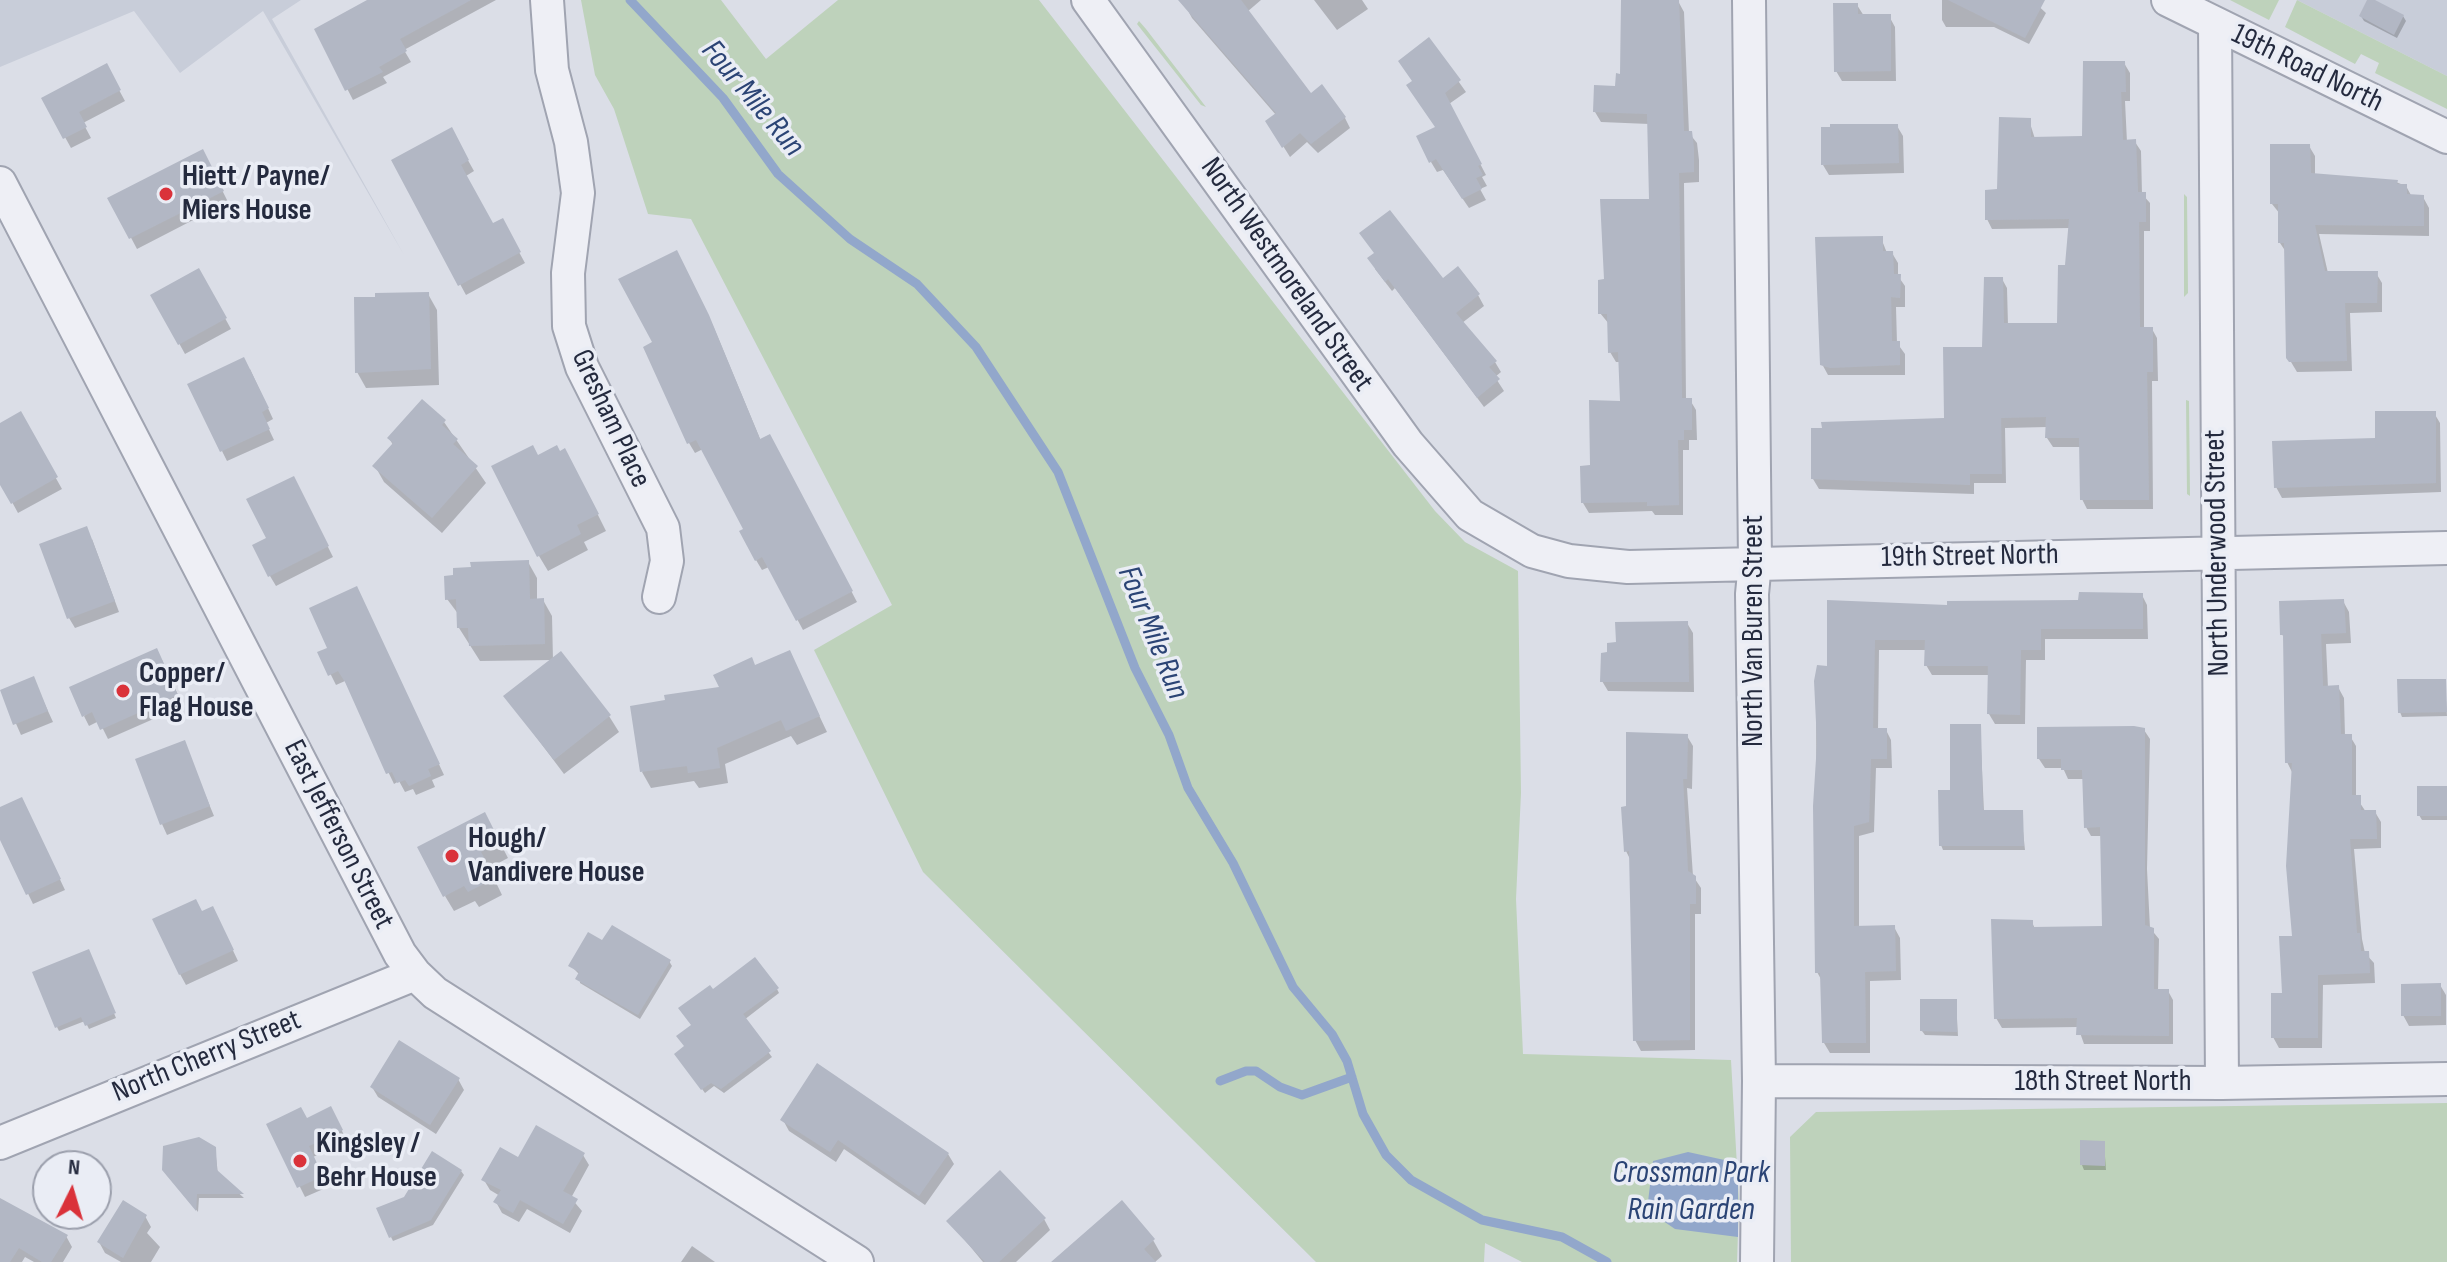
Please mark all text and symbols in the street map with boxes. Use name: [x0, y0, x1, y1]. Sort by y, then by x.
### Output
street label: 19th Road North: [2225, 17, 2389, 121]
water label: Four Mile Run: [692, 33, 812, 165]
street label: North Westmoreland Street: [1192, 151, 1380, 399]
place label: Hiett / Payne/ Miers House: [182, 159, 330, 230]
marker: Hiett / Payne/ Miers House: [157, 185, 175, 203]
street label: Gresham Place: [562, 344, 658, 494]
street label: North Underwood Street: [2198, 429, 2238, 677]
street label: North Van Buren Street: [1736, 515, 1772, 747]
street label: 19th Street North: [1881, 537, 2059, 577]
water label: Four Mile Run: [1108, 561, 1196, 705]
place label: Copper/ Flag House: [139, 656, 253, 726]
marker: Copper/ Flag House: [114, 682, 132, 700]
street label: East Jefferson Street: [275, 734, 401, 936]
place label: Hough/ Vandivere House: [468, 821, 644, 892]
marker: Hough/ Vandivere House: [443, 847, 461, 865]
street label: North Cherry Street: [108, 1003, 306, 1111]
street label: 18th Street North: [2014, 1064, 2192, 1100]
place label: Kingsley / Behr House: [316, 1126, 437, 1196]
north arrow: [32, 1150, 112, 1230]
marker: Kingsley / Behr House: [291, 1152, 309, 1170]
text: N: [67, 1154, 81, 1182]
water label: Crossman Park Rain Garden: [1612, 1155, 1770, 1230]

